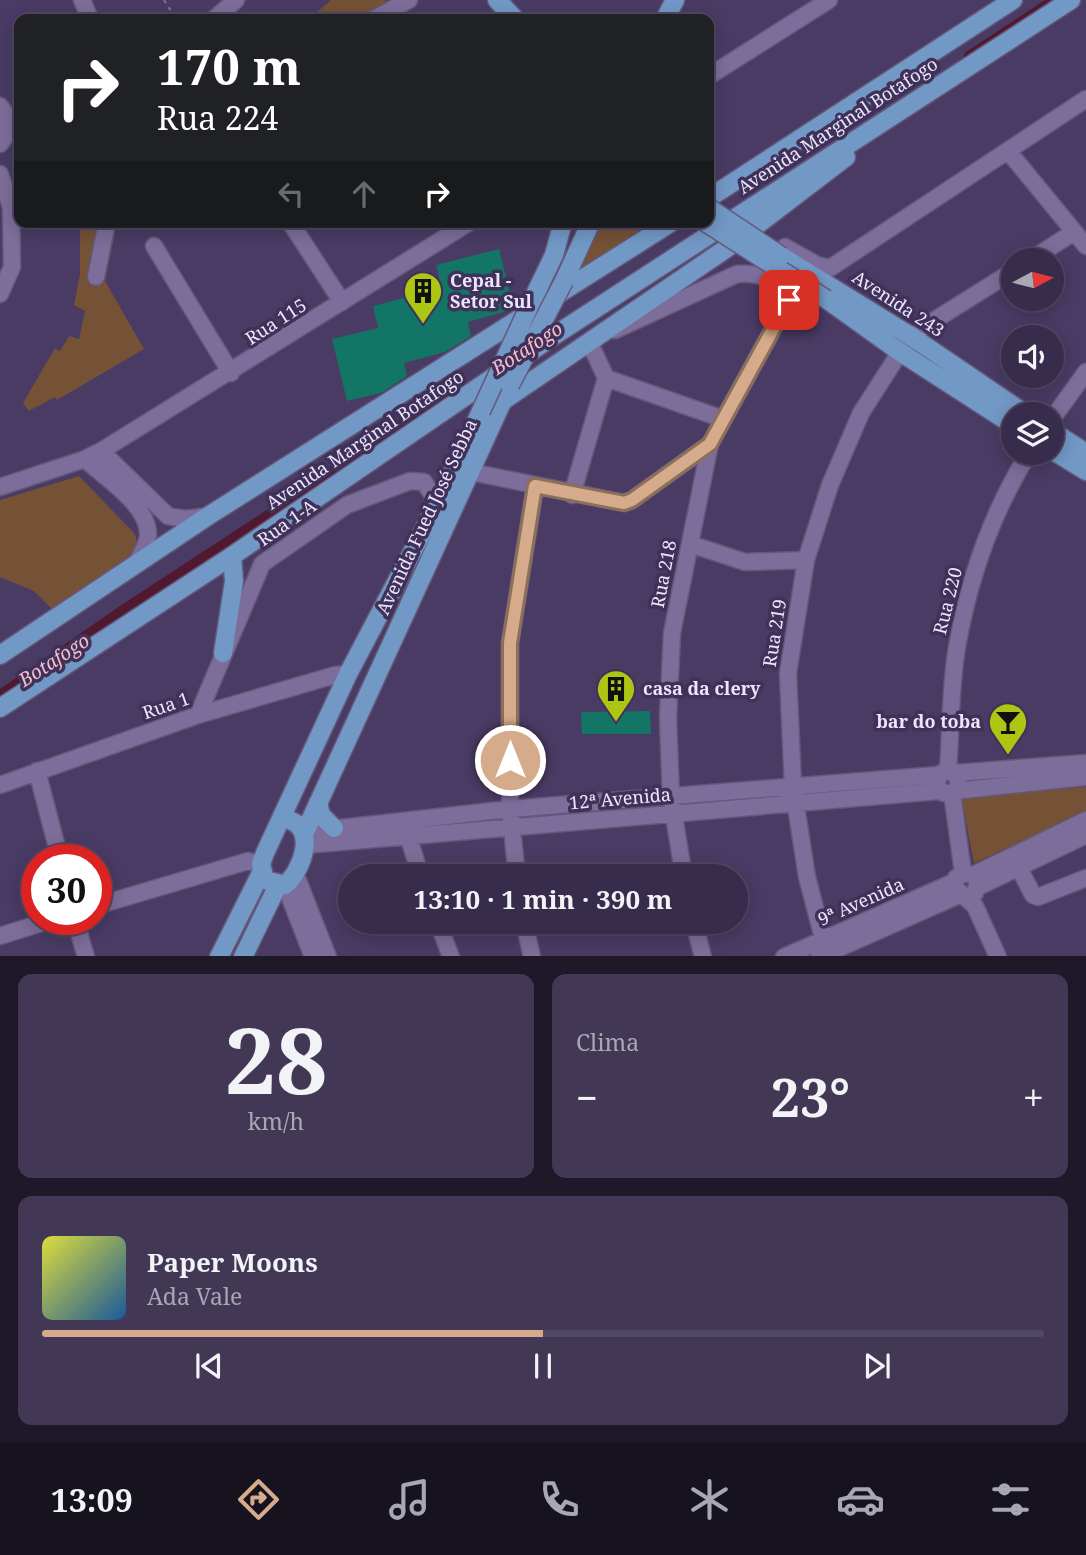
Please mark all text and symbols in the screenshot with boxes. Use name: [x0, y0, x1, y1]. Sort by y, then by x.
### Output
text: 170 m: [157, 33, 301, 99]
icon: right: [42, 42, 133, 133]
street label: Avenida Marginal Botafogo: [733, 51, 942, 199]
text: Rua 224: [157, 96, 278, 139]
icon: left: [272, 175, 310, 213]
icon: ahead: [345, 175, 383, 213]
icon: right: [418, 175, 456, 213]
north arrow: [1001, 248, 1064, 312]
map controls: [1001, 248, 1064, 465]
street label: Avenida 243: [848, 264, 949, 342]
place label: Cepal - Setor Sul: [450, 268, 533, 313]
building icon: Cepal - Setor Sul: [402, 270, 444, 325]
pin: [759, 270, 819, 330]
icon: arrive: [770, 281, 808, 319]
street label: Rua 115: [240, 293, 311, 350]
water label: Botafogo: [486, 315, 568, 381]
button: sound: [1001, 325, 1064, 388]
street label: Avenida Marginal Botafogo: [261, 364, 468, 514]
button: layers: [1001, 402, 1064, 465]
street label: Avenida Fued José Sebba: [370, 415, 482, 618]
street label: Rua 1-A: [252, 493, 321, 551]
street label: Rua 218: [645, 538, 681, 610]
street label: Rua 220: [927, 565, 967, 637]
street label: Rua 219: [757, 597, 791, 668]
water label: Botafogo: [13, 627, 95, 693]
building icon: casa da clery: [595, 668, 637, 723]
place label: casa da clery: [643, 676, 761, 700]
street label: Rua 1: [139, 686, 192, 724]
bar icon: bar do toba: [987, 701, 1029, 756]
place label: bar do toba: [876, 709, 981, 733]
position arrow: [473, 723, 547, 797]
street label: 12ª Avenida: [568, 782, 672, 814]
speed limit sign: 30: [21, 844, 112, 935]
street label: 9ª Avenida: [814, 871, 907, 931]
text: 13:10 · 1 min · 390 m: [413, 881, 673, 917]
text: 28: [225, 997, 327, 1121]
text: Clima: [576, 1026, 639, 1058]
text: 23°: [771, 1061, 850, 1132]
text: −: [576, 1071, 598, 1123]
text: +: [1023, 1071, 1044, 1123]
text: km/h: [248, 1105, 304, 1137]
text: Paper Moons: [147, 1244, 318, 1280]
text: Ada Vale: [147, 1280, 242, 1312]
icon: previous: [190, 1347, 228, 1385]
icon: pause: [524, 1347, 562, 1385]
icon: next: [858, 1347, 896, 1385]
icon: directions: [234, 1475, 283, 1524]
icon: music: [385, 1475, 434, 1524]
icon: phone: [535, 1475, 584, 1524]
icon: climate: [685, 1475, 734, 1524]
icon: car: [836, 1475, 885, 1524]
icon: filters: [986, 1475, 1035, 1524]
text: 13:09: [51, 1478, 133, 1521]

